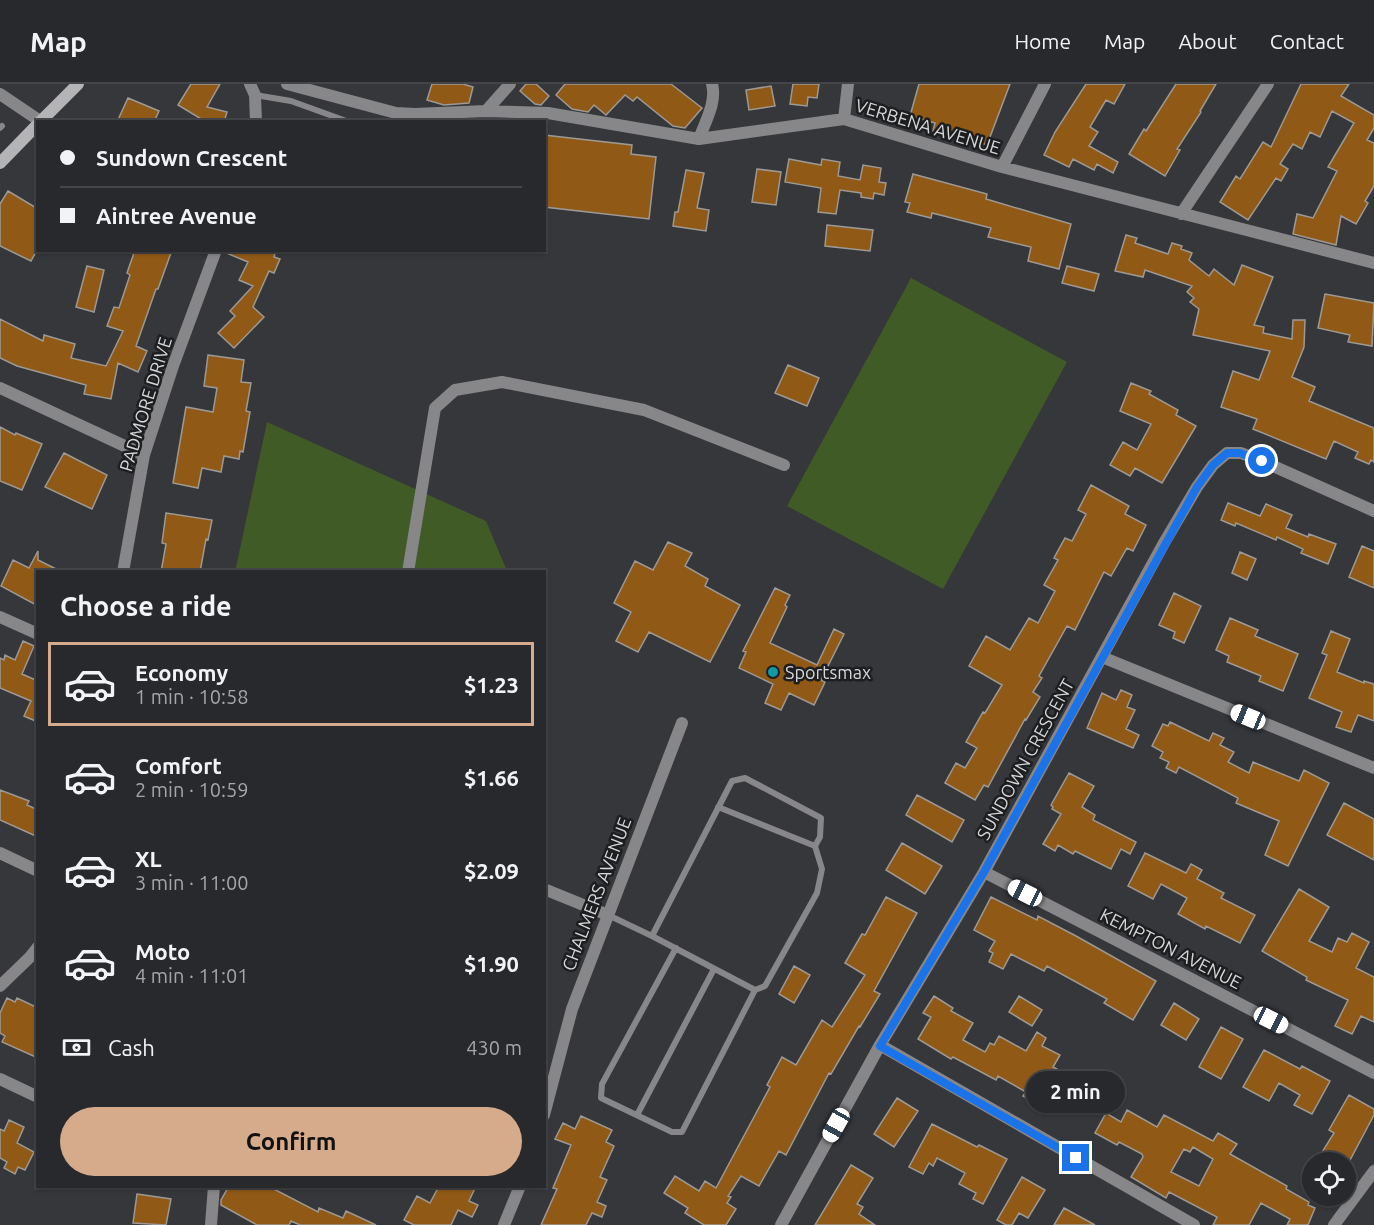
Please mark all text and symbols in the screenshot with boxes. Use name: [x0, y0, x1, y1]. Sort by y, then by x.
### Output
text: Map: [30, 26, 87, 57]
text: Home: [1014, 29, 1071, 53]
text: Map: [1104, 29, 1145, 53]
text: About: [1178, 29, 1237, 53]
text: Contact: [1270, 29, 1344, 53]
street label: VERBENA AVENUE: [853, 94, 1003, 158]
text: Sundown Crescent: [96, 145, 287, 170]
text: Aintree Avenue: [96, 203, 257, 228]
street label: PADMORE DRIVE: [115, 334, 175, 474]
route start: [1248, 447, 1275, 474]
text: Choose a ride: [60, 591, 232, 621]
icon: car: [63, 657, 117, 711]
text: Economy: [135, 660, 228, 685]
place label: Sportsmax: [785, 662, 871, 682]
marker: Sportsmax: [766, 665, 780, 679]
text: $1.23: [464, 672, 519, 697]
street label: SUNDOWN CRESCENT: [972, 675, 1078, 843]
text: 1 min · 10:58: [135, 685, 249, 708]
car: [1228, 702, 1268, 732]
icon: car: [63, 750, 117, 804]
text: Comfort: [135, 753, 222, 778]
text: $1.66: [464, 765, 519, 790]
text: 2 min · 10:59: [135, 778, 249, 801]
street label: CHALMERS AVENUE: [558, 815, 634, 973]
icon: car: [63, 843, 117, 897]
text: XL: [135, 846, 162, 871]
text: $2.09: [464, 858, 519, 883]
text: 3 min · 11:00: [135, 871, 249, 894]
car: [1005, 877, 1045, 909]
street label: KEMPTON AVENUE: [1097, 904, 1245, 992]
icon: car: [63, 936, 117, 990]
text: Moto: [135, 939, 190, 964]
text: $1.90: [464, 951, 519, 976]
text: 4 min · 11:01: [135, 964, 249, 987]
car: [1251, 1004, 1291, 1036]
icon: cash: [60, 1031, 93, 1064]
text: Cash: [108, 1035, 155, 1060]
text: 430 m: [466, 1036, 522, 1059]
callout: 2 min: [1026, 1071, 1126, 1113]
text: 2 min: [1050, 1080, 1101, 1103]
car: [819, 1105, 853, 1145]
button: Confirm: [60, 1107, 522, 1176]
route end: [1062, 1144, 1089, 1171]
map controls: [1302, 1152, 1356, 1206]
button: locate: [1302, 1152, 1356, 1206]

